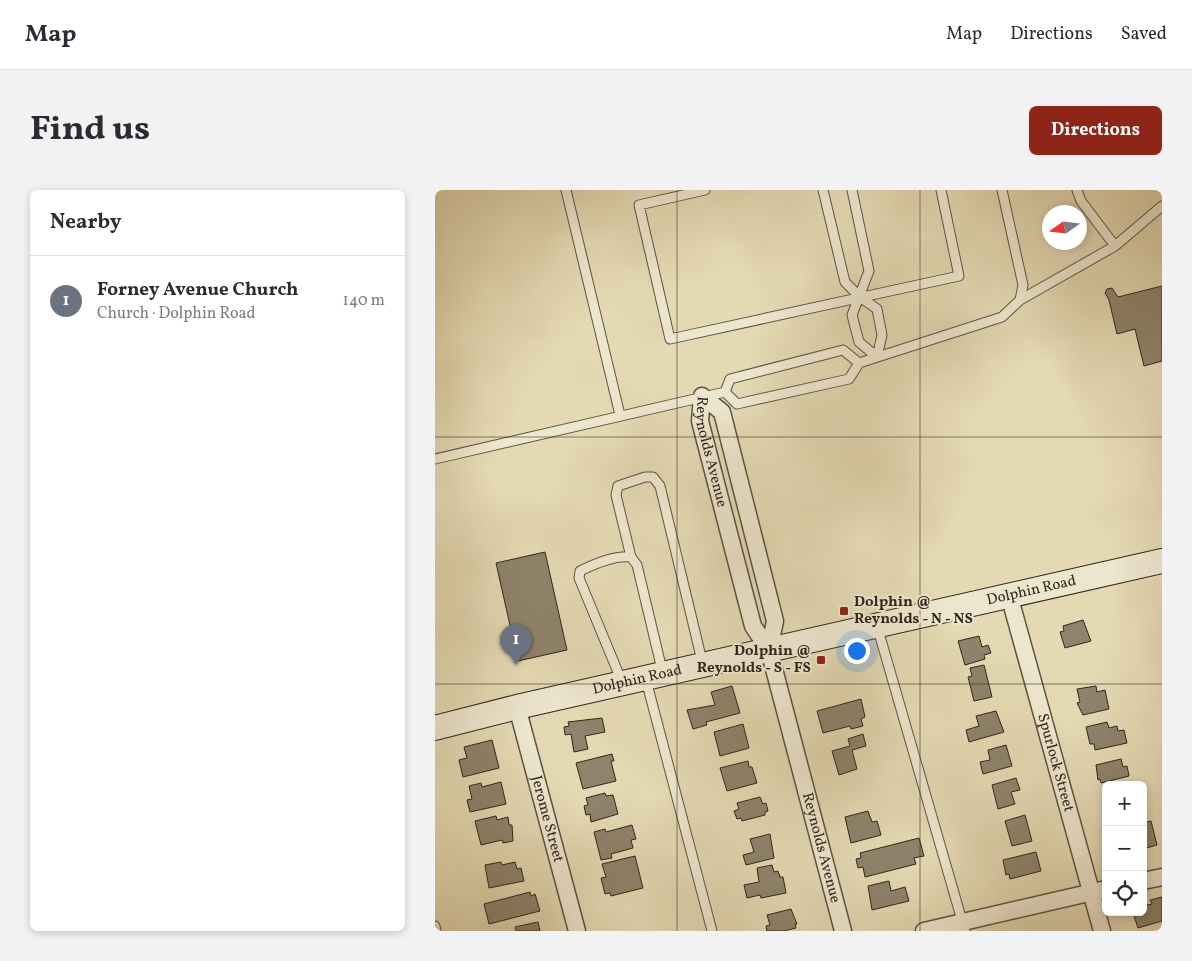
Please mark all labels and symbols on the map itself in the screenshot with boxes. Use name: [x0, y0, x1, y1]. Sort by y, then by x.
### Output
north arrow: [1042, 205, 1087, 250]
street label: Reynolds Avenue: [689, 396, 732, 510]
street label: Dolphin Road: [985, 570, 1078, 611]
place label: Dolphin @ Reynolds - N - NS: [854, 592, 973, 630]
marker: Dolphin @ Reynolds - N - NS: [838, 605, 850, 617]
pin: 1: [500, 624, 532, 665]
your location: [844, 638, 870, 664]
place label: Dolphin @ Reynolds - S - FS: [697, 641, 811, 679]
marker: Dolphin @ Reynolds - S - FS: [815, 654, 827, 666]
street label: Dolphin Road: [591, 659, 684, 700]
street label: Spurlock Street: [1032, 711, 1079, 814]
street label: Jerome Street: [525, 773, 569, 865]
street label: Reynolds Avenue: [796, 790, 846, 905]

